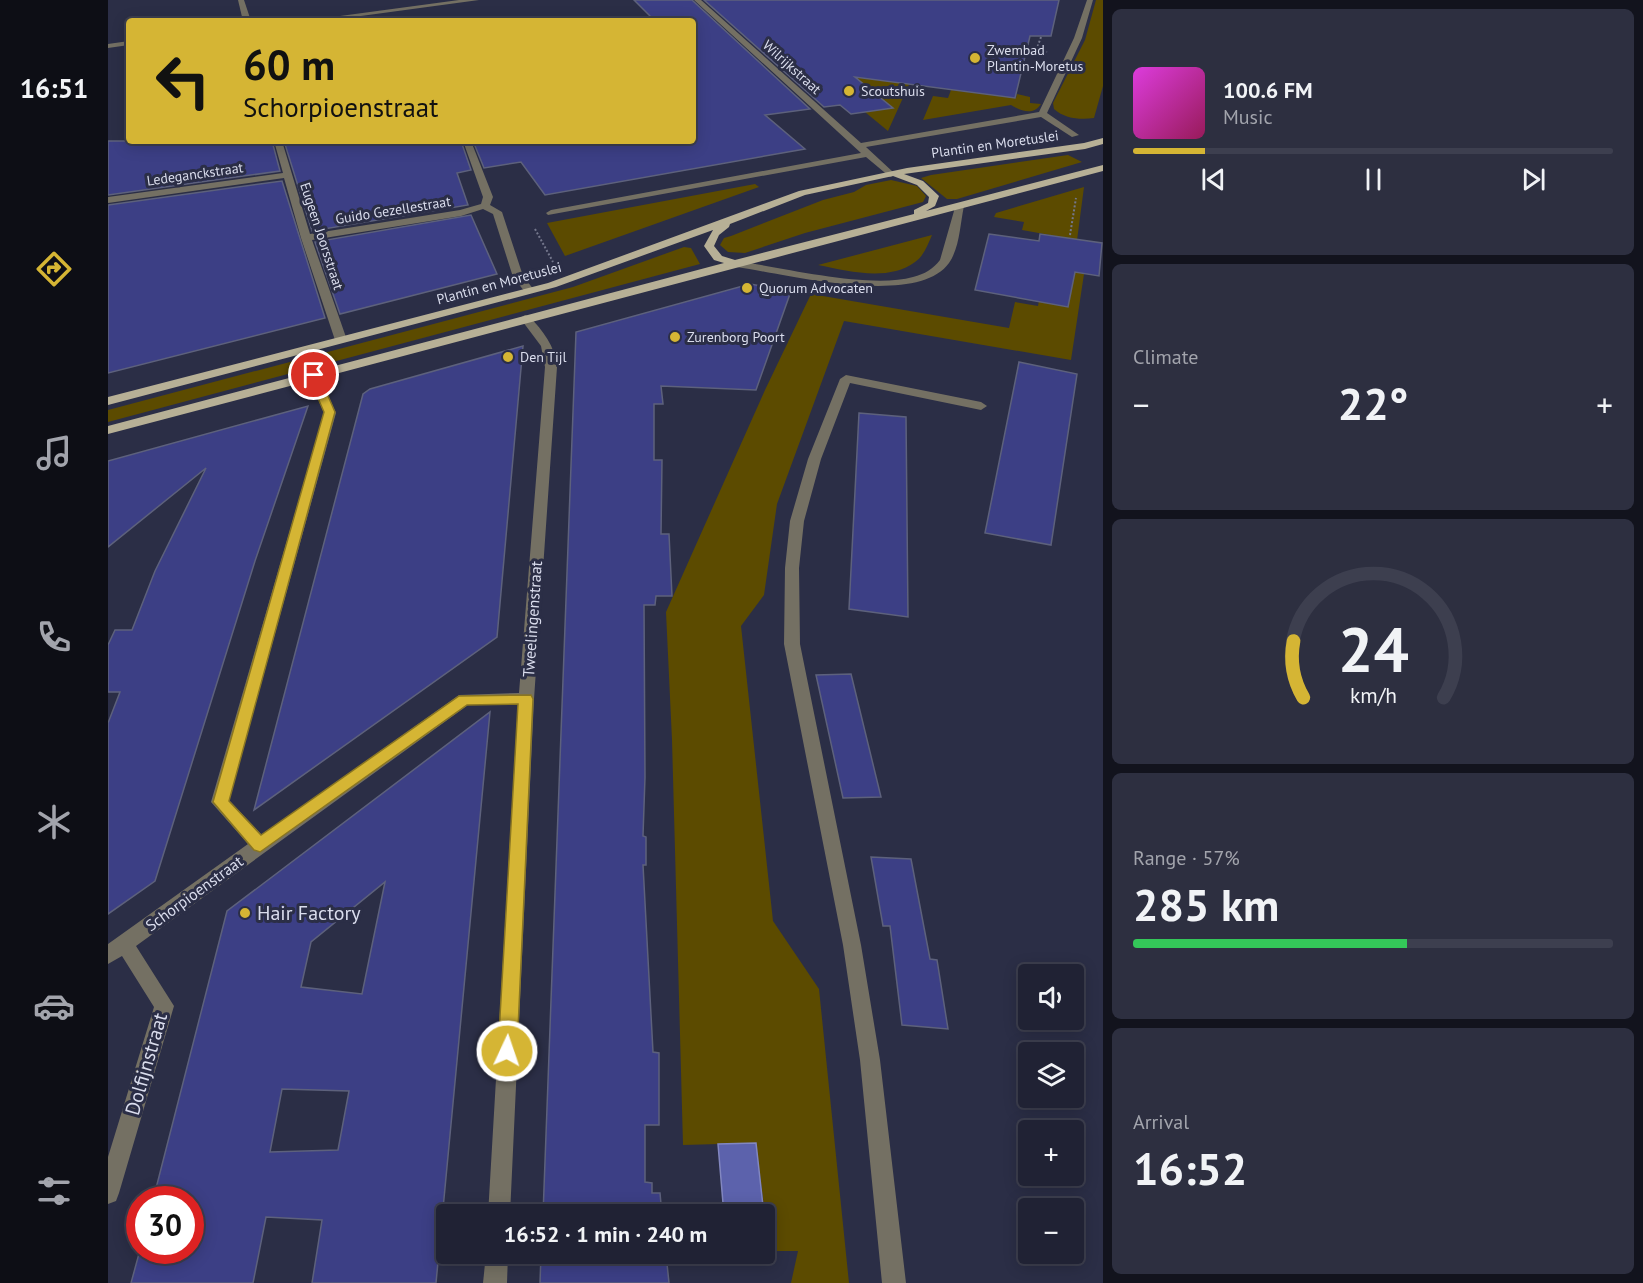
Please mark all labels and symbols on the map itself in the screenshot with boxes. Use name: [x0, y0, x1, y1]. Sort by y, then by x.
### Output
street label: Wilrijkstraat: [759, 36, 825, 98]
place label: Zwembad Plantin-Moretus: [987, 41, 1083, 75]
marker: Zwembad Plantin-Moretus: [968, 51, 982, 65]
place label: Scoutshuis: [861, 82, 925, 100]
marker: Scoutshuis: [842, 84, 856, 98]
street label: Plantin en Moretuslei: [930, 126, 1060, 162]
street label: Ledeganckstraat: [146, 158, 245, 190]
street label: Eugeen Joorsstraat: [296, 180, 348, 292]
street label: Guido Gezellestraat: [334, 192, 452, 228]
street label: Plantin en Moretuslei: [435, 258, 563, 308]
place label: Quorum Advocaten: [759, 279, 873, 297]
marker: Quorum Advocaten: [740, 281, 754, 295]
place label: Zurenborg Poort: [687, 328, 785, 346]
marker: Zurenborg Poort: [668, 330, 682, 344]
place label: Den Tijl: [520, 348, 567, 366]
pin: [288, 349, 339, 400]
marker: Den Tijl: [501, 350, 515, 364]
street label: Tweelingenstraat: [518, 560, 546, 678]
street label: Schorpioenstraat: [141, 851, 247, 935]
place label: Hair Factory: [257, 900, 361, 926]
marker: Hair Factory: [238, 906, 252, 920]
street label: Dolfijnstraat: [119, 1010, 173, 1118]
position arrow: [475, 1019, 539, 1083]
speed limit sign: 30: [126, 1186, 204, 1264]

